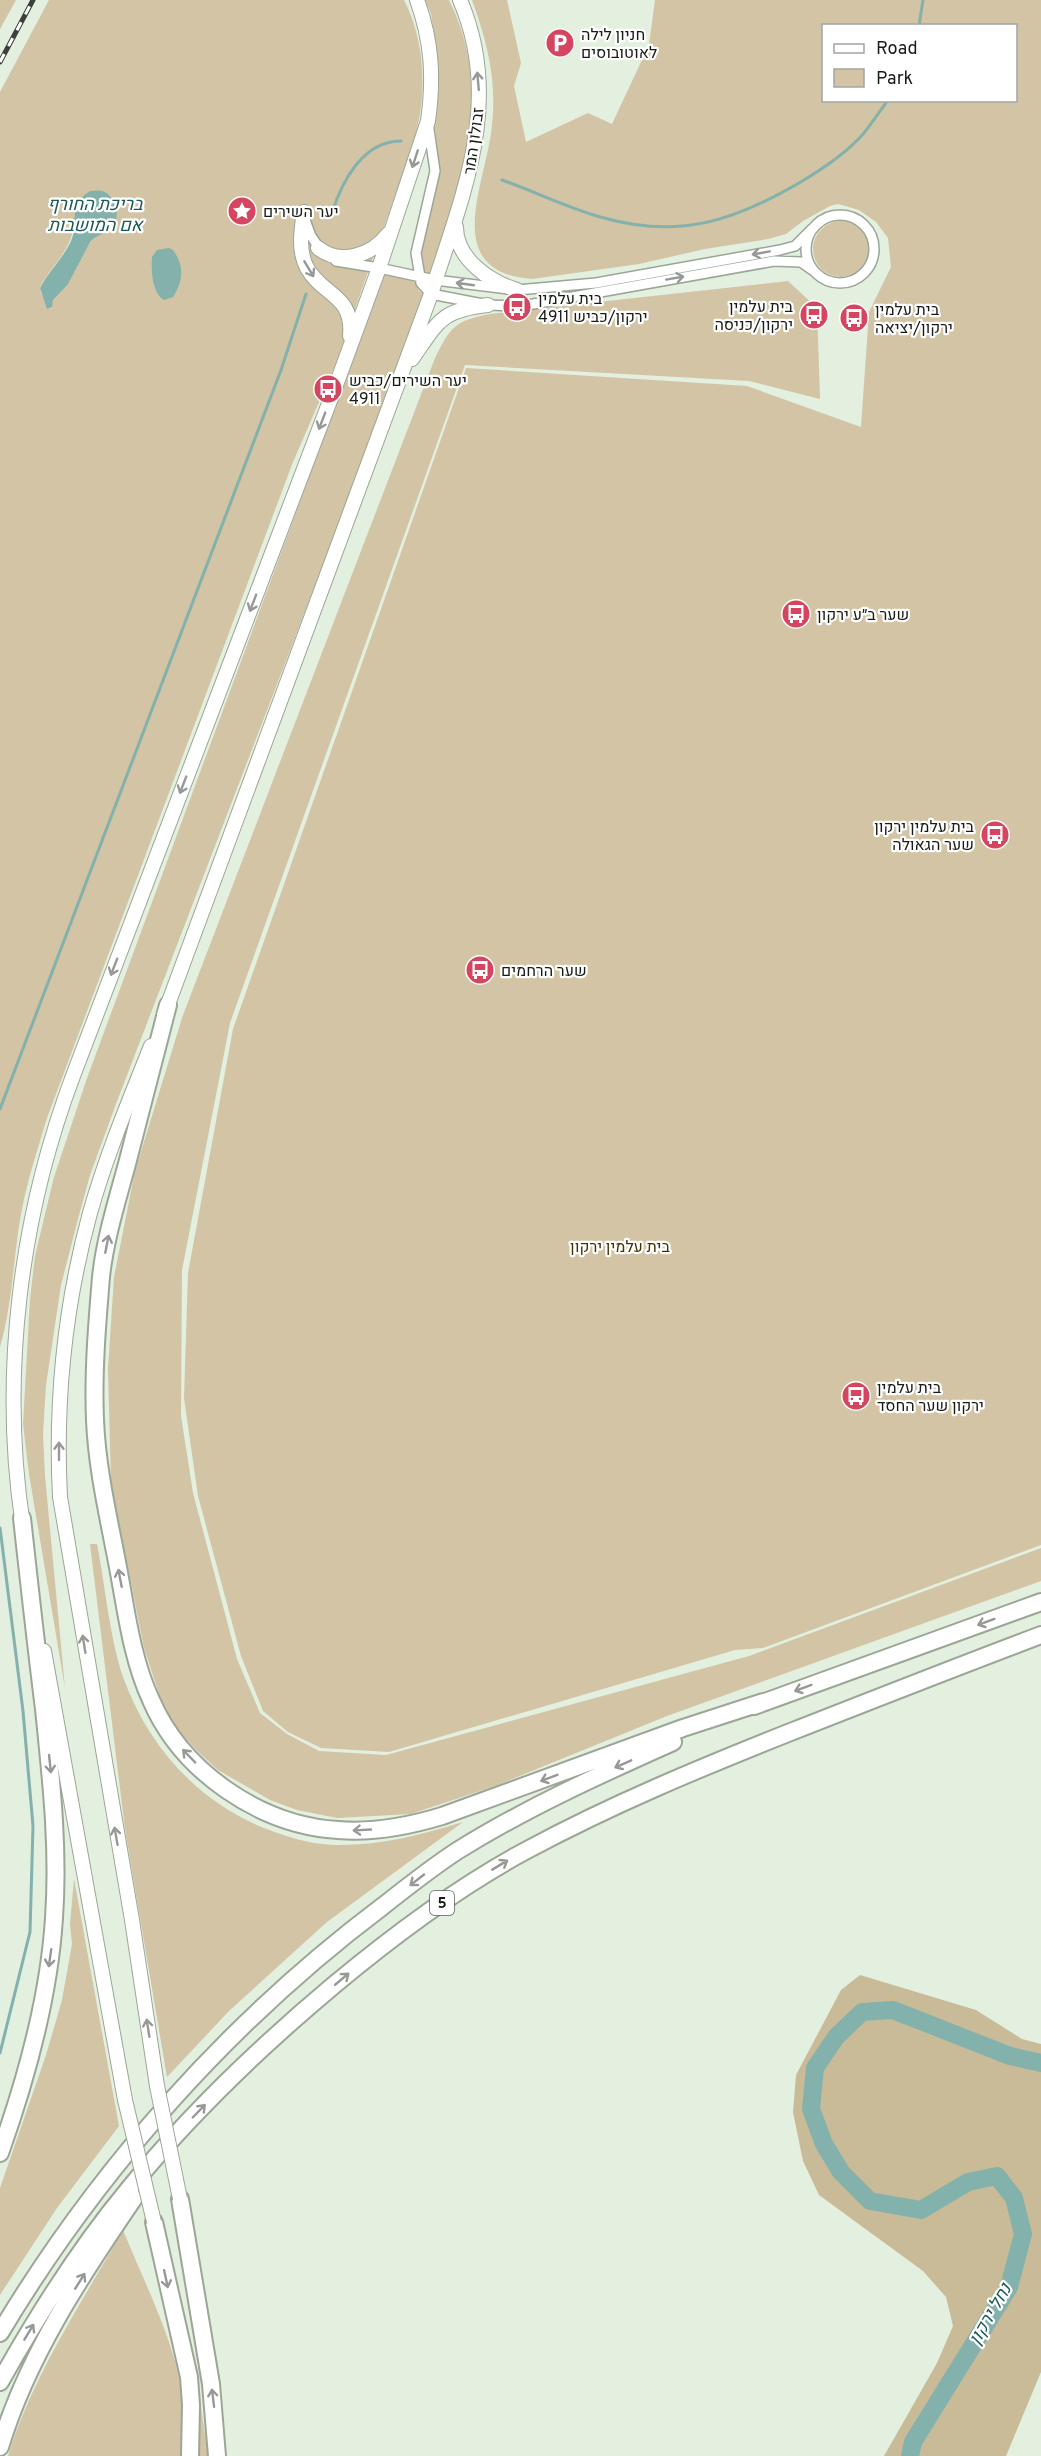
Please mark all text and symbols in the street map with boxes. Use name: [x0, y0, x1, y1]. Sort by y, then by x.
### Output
legend: [822, 24, 1017, 102]
place label: חניון לילה לאוטובוסים: [581, 26, 657, 64]
parking icon: חניון לילה לאוטובוסים: [544, 27, 576, 59]
text: Road: [876, 38, 918, 61]
text: Park: [876, 68, 913, 91]
one-way arrow: [472, 71, 483, 91]
street label: זבולון המר: [460, 106, 490, 176]
one-way arrow: [409, 149, 420, 168]
water label: בריכת החורף אם המושבות: [47, 194, 145, 238]
place icon: יער השירים: [226, 195, 258, 227]
place label: יער השירים: [263, 203, 338, 223]
one-way arrow: [752, 248, 772, 259]
one-way arrow: [304, 260, 316, 277]
one-way arrow: [664, 273, 684, 284]
one-way arrow: [455, 278, 475, 289]
place label: בית עלמין ירקון/כביש 4911: [538, 290, 648, 328]
bus stop icon: בית עלמין ירקון/כביש 4911: [501, 291, 533, 323]
place label: בית עלמין ירקון/כניסה: [714, 298, 794, 336]
bus stop icon: בית עלמין ירקון/כניסה: [798, 299, 830, 331]
place label: בית עלמין ירקון/יציאה: [875, 301, 953, 339]
bus stop icon: בית עלמין ירקון/יציאה: [838, 302, 870, 334]
place label: יער השירים/כביש 4911: [349, 372, 467, 410]
bus stop icon: יער השירים/כביש 4911: [312, 373, 344, 405]
one-way arrow: [316, 411, 327, 430]
one-way arrow: [247, 593, 258, 612]
bus stop icon: שער ב״ע ירקון: [780, 598, 812, 630]
place label: שער ב״ע ירקון: [817, 606, 909, 626]
one-way arrow: [177, 775, 188, 794]
place label: בית עלמין ירקון שער הגאולה: [874, 818, 975, 856]
bus stop icon: בית עלמין ירקון שער הגאולה: [979, 819, 1011, 851]
bus stop icon: שער הרחמים: [464, 954, 496, 986]
one-way arrow: [108, 958, 119, 976]
place label: שער הרחמים: [501, 962, 587, 982]
one-way arrow: [102, 1235, 113, 1255]
park label: בית עלמין ירקון: [570, 1238, 670, 1258]
place label: בית עלמין ירקון שער החסד: [877, 1379, 984, 1417]
bus stop icon: בית עלמין ירקון שער החסד: [840, 1380, 872, 1412]
one-way arrow: [53, 1441, 65, 1461]
one-way arrow: [114, 1568, 125, 1588]
one-way arrow: [977, 1617, 996, 1628]
one-way arrow: [79, 1634, 90, 1654]
one-way arrow: [794, 1683, 812, 1694]
one-way arrow: [181, 1749, 196, 1764]
one-way arrow: [45, 1754, 56, 1773]
one-way arrow: [615, 1759, 633, 1771]
one-way arrow: [540, 1773, 559, 1784]
one-way arrow: [353, 1825, 373, 1836]
one-way arrow: [110, 1827, 121, 1846]
one-way arrow: [491, 1859, 508, 1871]
one-way arrow: [409, 1873, 425, 1886]
road number: 5: [430, 1891, 454, 1915]
one-way arrow: [44, 1948, 55, 1968]
one-way arrow: [334, 1972, 350, 1985]
one-way arrow: [143, 2019, 154, 2039]
one-way arrow: [192, 2104, 206, 2119]
one-way arrow: [161, 2269, 172, 2289]
one-way arrow: [74, 2273, 87, 2290]
water label: נחל ירקון: [965, 2279, 1019, 2349]
one-way arrow: [24, 2324, 36, 2341]
one-way arrow: [207, 2388, 218, 2408]

